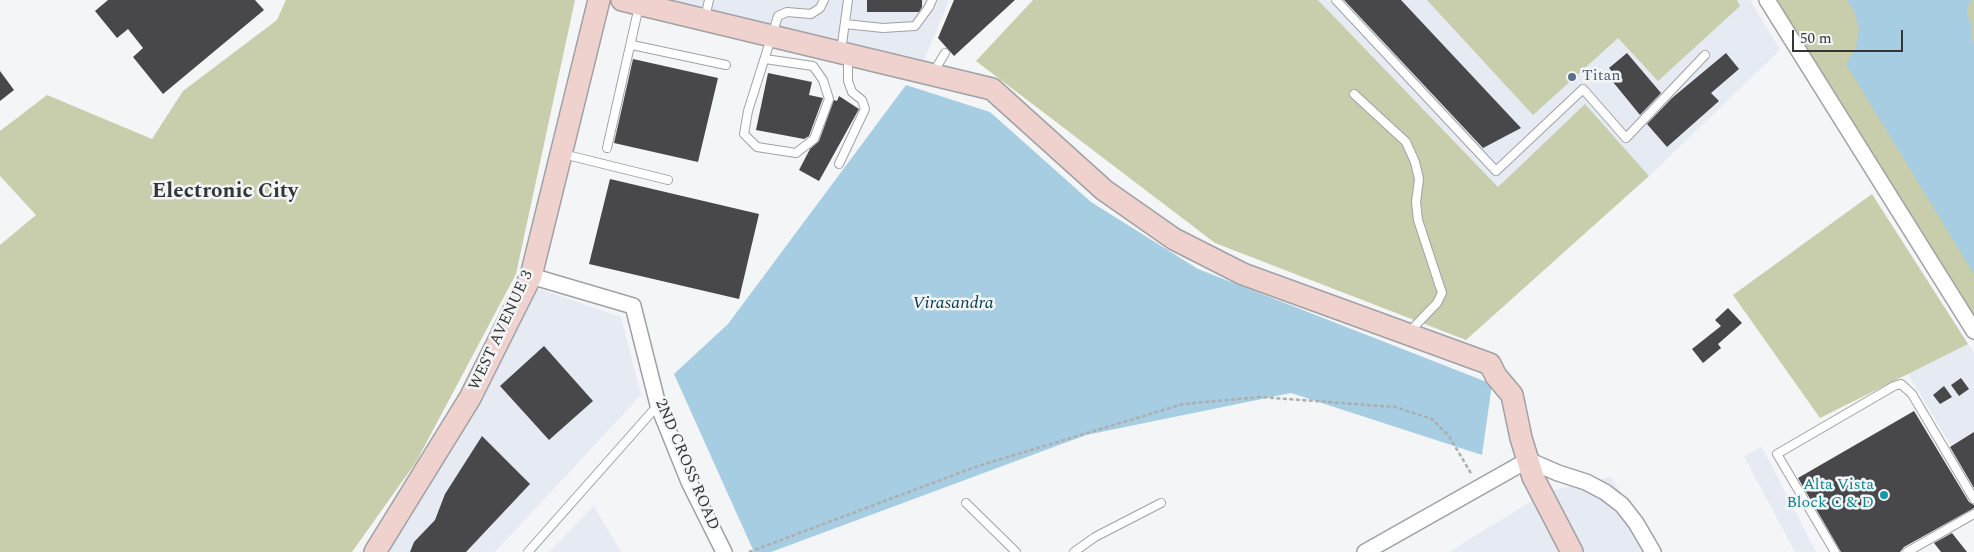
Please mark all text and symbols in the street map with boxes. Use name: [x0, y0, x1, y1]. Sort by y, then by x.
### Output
scale bar: [1794, 20, 1905, 52]
text: 50 m: [1800, 27, 1832, 50]
place label: Titan: [1582, 67, 1621, 87]
marker: Titan: [1566, 71, 1578, 83]
district label: Electronic City: [152, 180, 298, 206]
street label: WEST AVENUE 3: [466, 268, 538, 394]
water label: Virasandra: [912, 293, 994, 315]
street label: 2ND CROSS ROAD: [650, 397, 722, 533]
place label: Alta Vista Block C & D: [1786, 476, 1874, 514]
marker: Alta Vista Block C & D: [1878, 489, 1890, 501]

